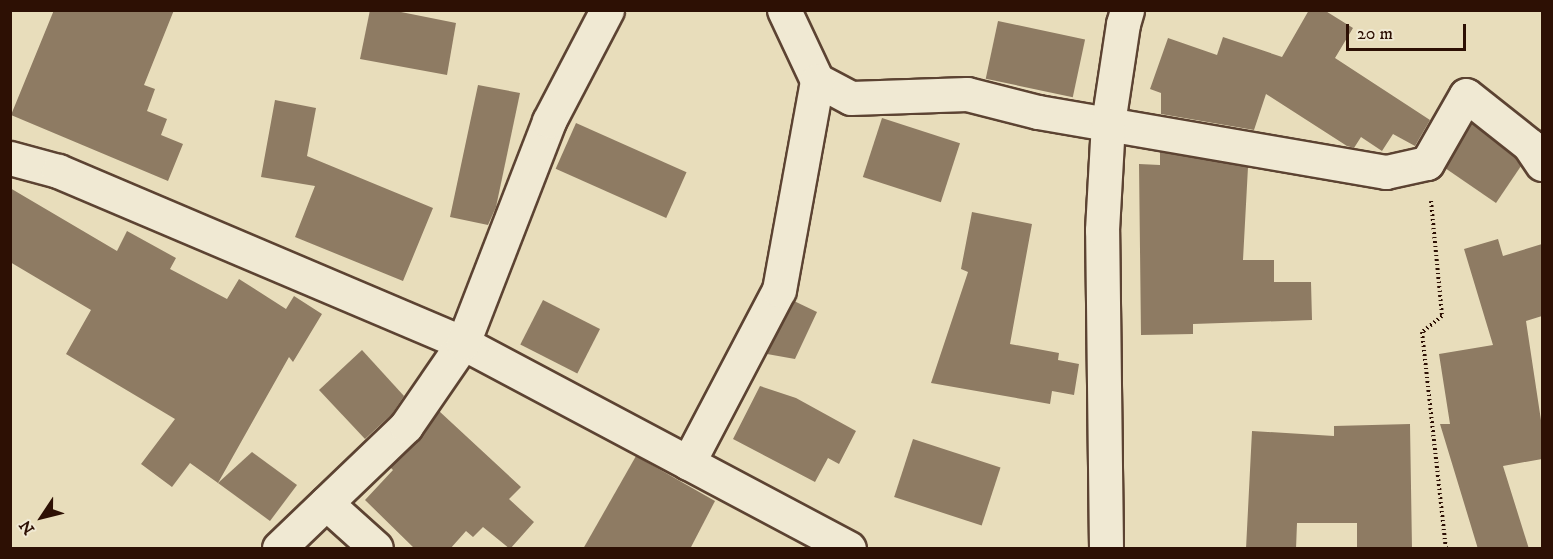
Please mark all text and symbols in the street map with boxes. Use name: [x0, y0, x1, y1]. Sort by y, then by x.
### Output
scale bar: [1349, 12, 1469, 50]
text: 20 m: [1357, 23, 1393, 45]
north arrow: [12, 487, 72, 547]
text: N: [15, 516, 39, 538]

